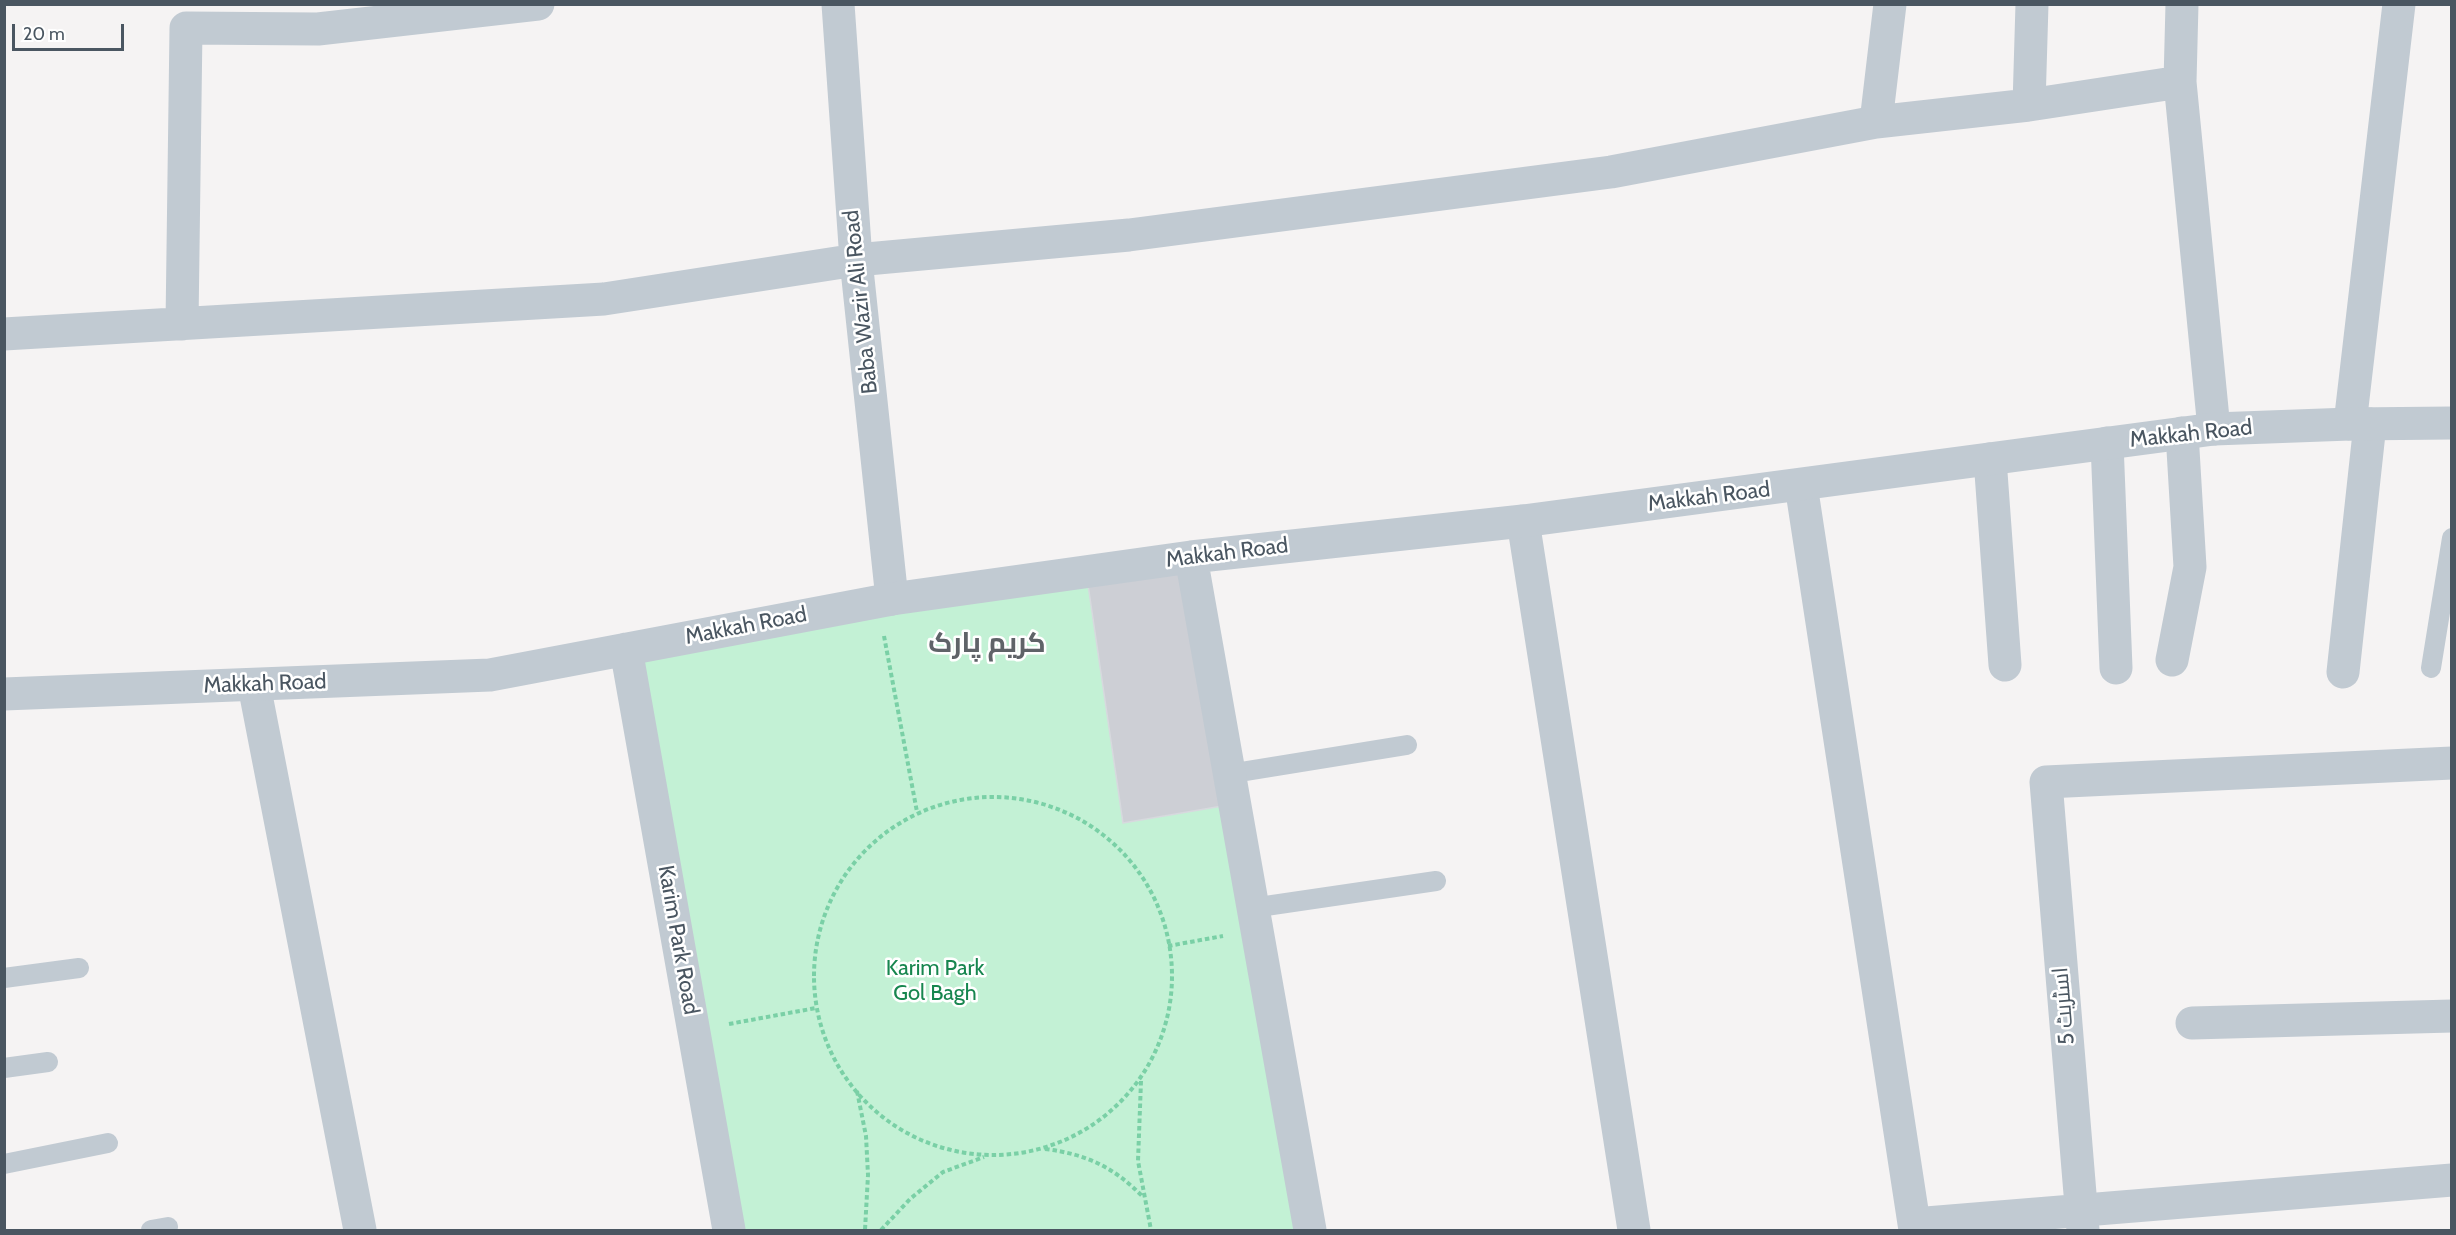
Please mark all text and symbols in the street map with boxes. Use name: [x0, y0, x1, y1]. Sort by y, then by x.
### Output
scale bar: [15, 12, 128, 50]
text: 20 m: [23, 23, 65, 45]
street label: Baba Wazir Ali Road: [838, 209, 884, 395]
street label: Makkah Road: [2128, 414, 2254, 454]
street label: Makkah Road: [1646, 476, 1772, 518]
street label: Makkah Road: [1164, 532, 1290, 574]
street label: Makkah Road: [683, 601, 809, 651]
district label: کریم پارک: [928, 627, 1046, 661]
street label: Makkah Road: [203, 669, 327, 699]
street label: Karim Park Road: [652, 863, 704, 1017]
park label: Karim Park Gol Bagh: [886, 956, 984, 1008]
street label: اسٹریٹ 5: [2047, 966, 2081, 1046]

